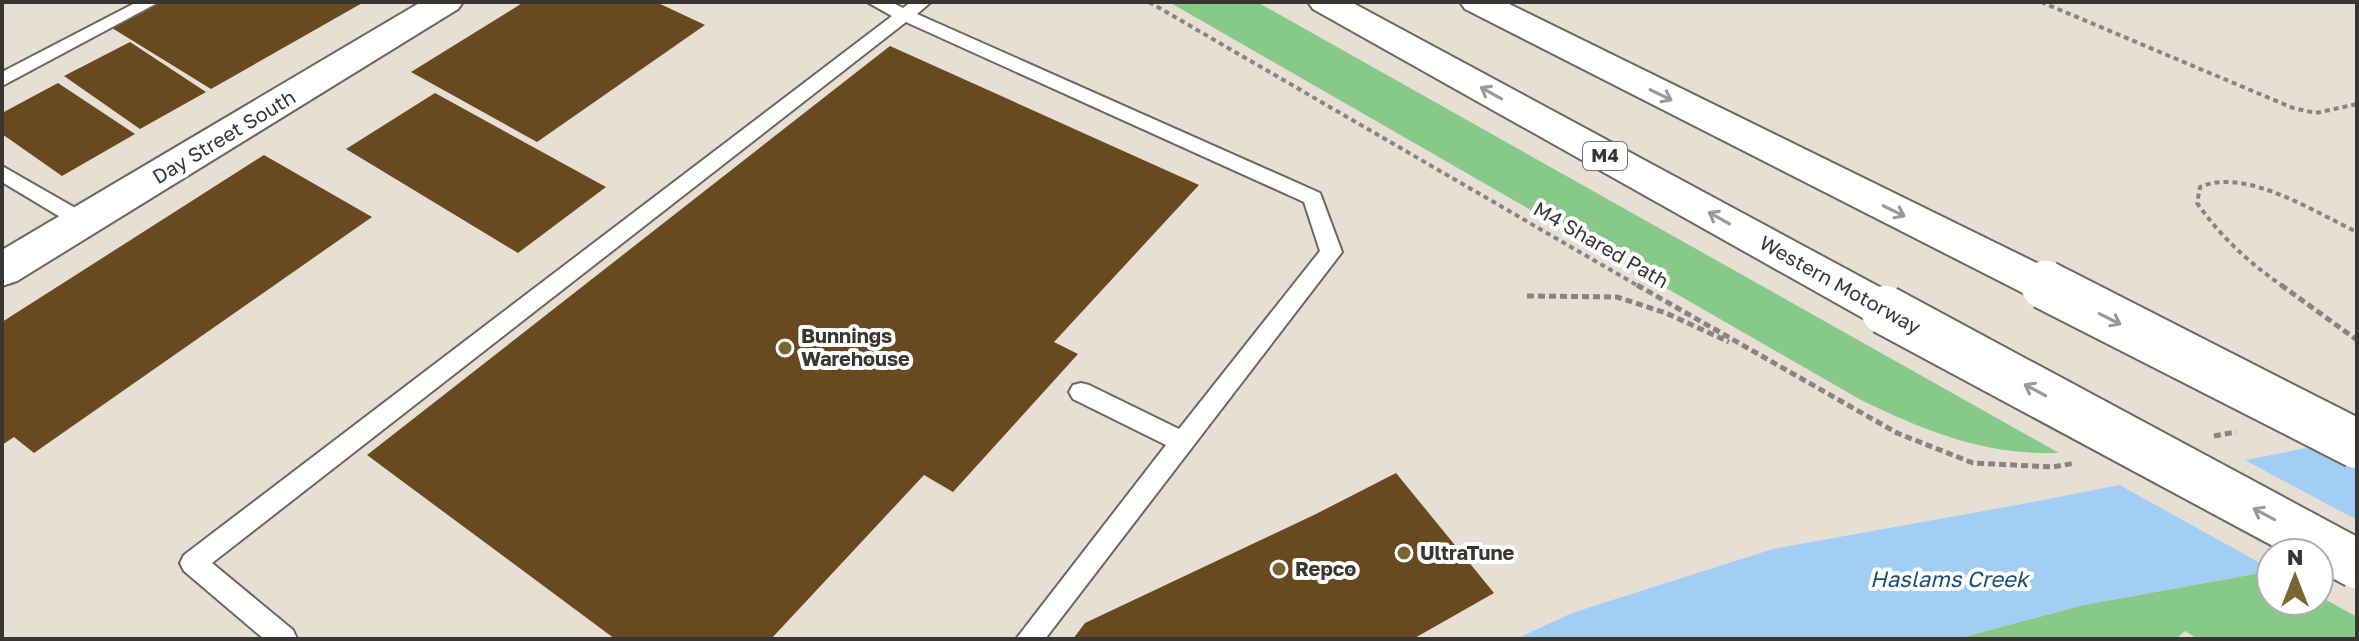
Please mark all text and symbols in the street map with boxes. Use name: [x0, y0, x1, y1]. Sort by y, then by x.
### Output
street label: Day Street South: [148, 84, 299, 188]
one-way arrow: [1479, 85, 1503, 100]
one-way arrow: [1649, 88, 1673, 103]
road number: M4: [1583, 142, 1627, 170]
street label: M4 Shared Path: [1530, 196, 1673, 292]
one-way arrow: [1881, 203, 1905, 219]
one-way arrow: [1707, 210, 1731, 225]
street label: Western Motorway: [1756, 230, 1925, 338]
one-way arrow: [2097, 311, 2121, 327]
place label: Bunnings Warehouse: [801, 323, 910, 370]
marker: Bunnings Warehouse: [776, 339, 794, 357]
one-way arrow: [2023, 382, 2047, 398]
one-way arrow: [2252, 505, 2276, 521]
north arrow: [2255, 537, 2335, 617]
place label: UltraTune: [1420, 540, 1515, 564]
text: N: [2287, 543, 2303, 570]
marker: UltraTune: [1395, 544, 1413, 562]
place label: Repco: [1295, 556, 1356, 580]
marker: Repco: [1270, 560, 1288, 578]
water label: Haslams Creek: [1870, 565, 2031, 592]

